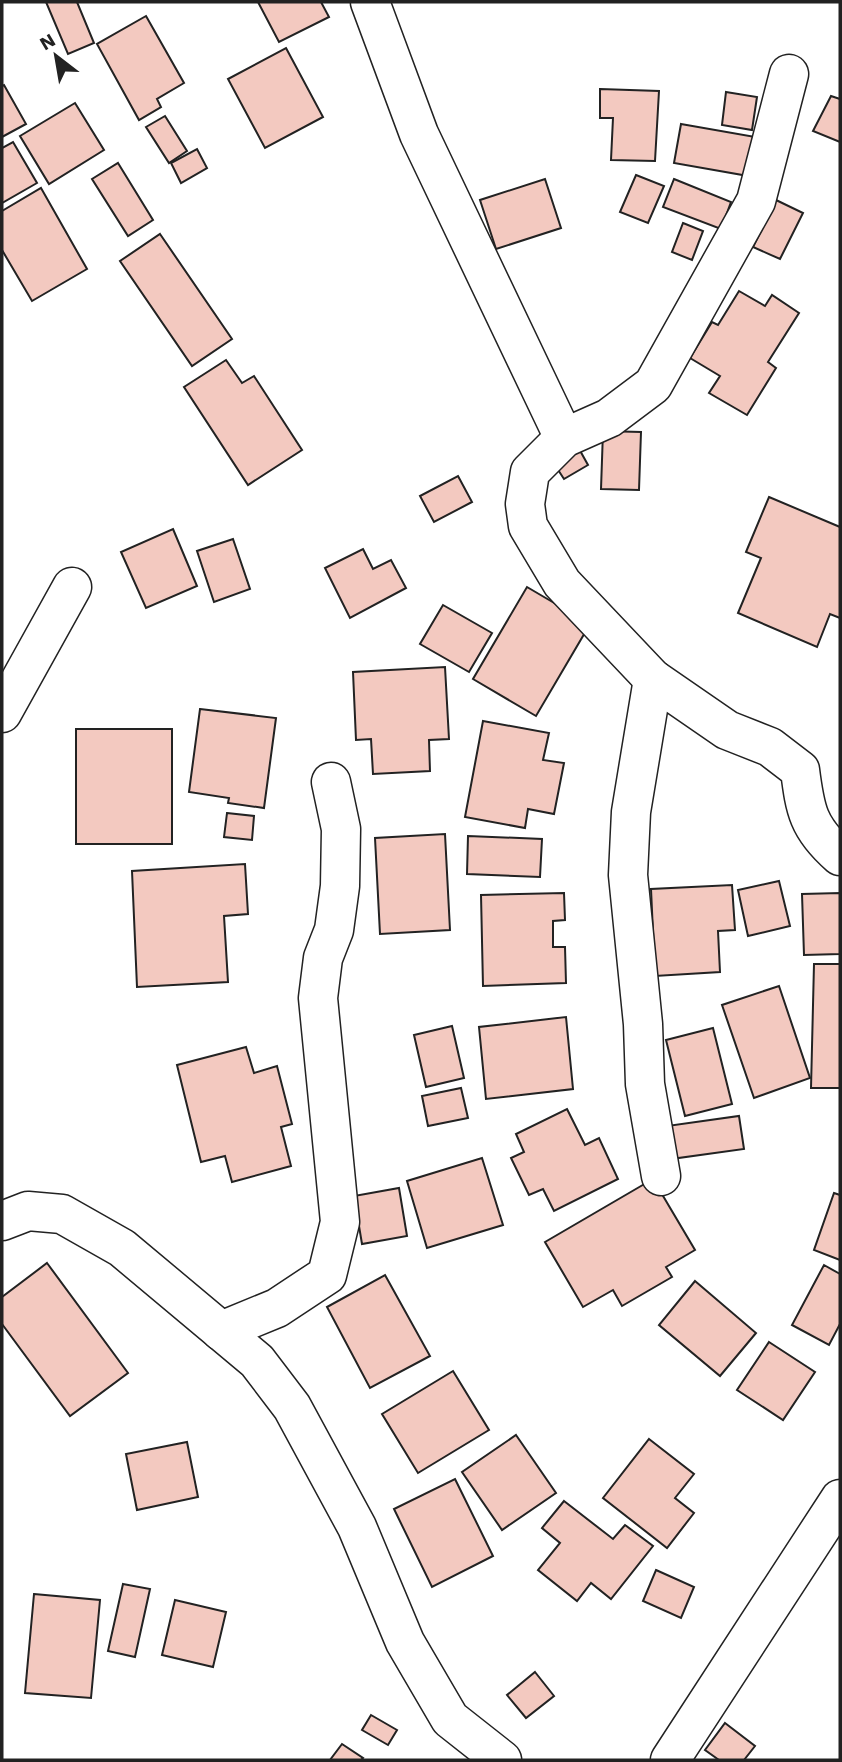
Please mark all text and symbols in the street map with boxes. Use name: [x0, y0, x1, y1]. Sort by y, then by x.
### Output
north arrow: [21, 21, 91, 91]
text: N: [36, 28, 59, 55]

